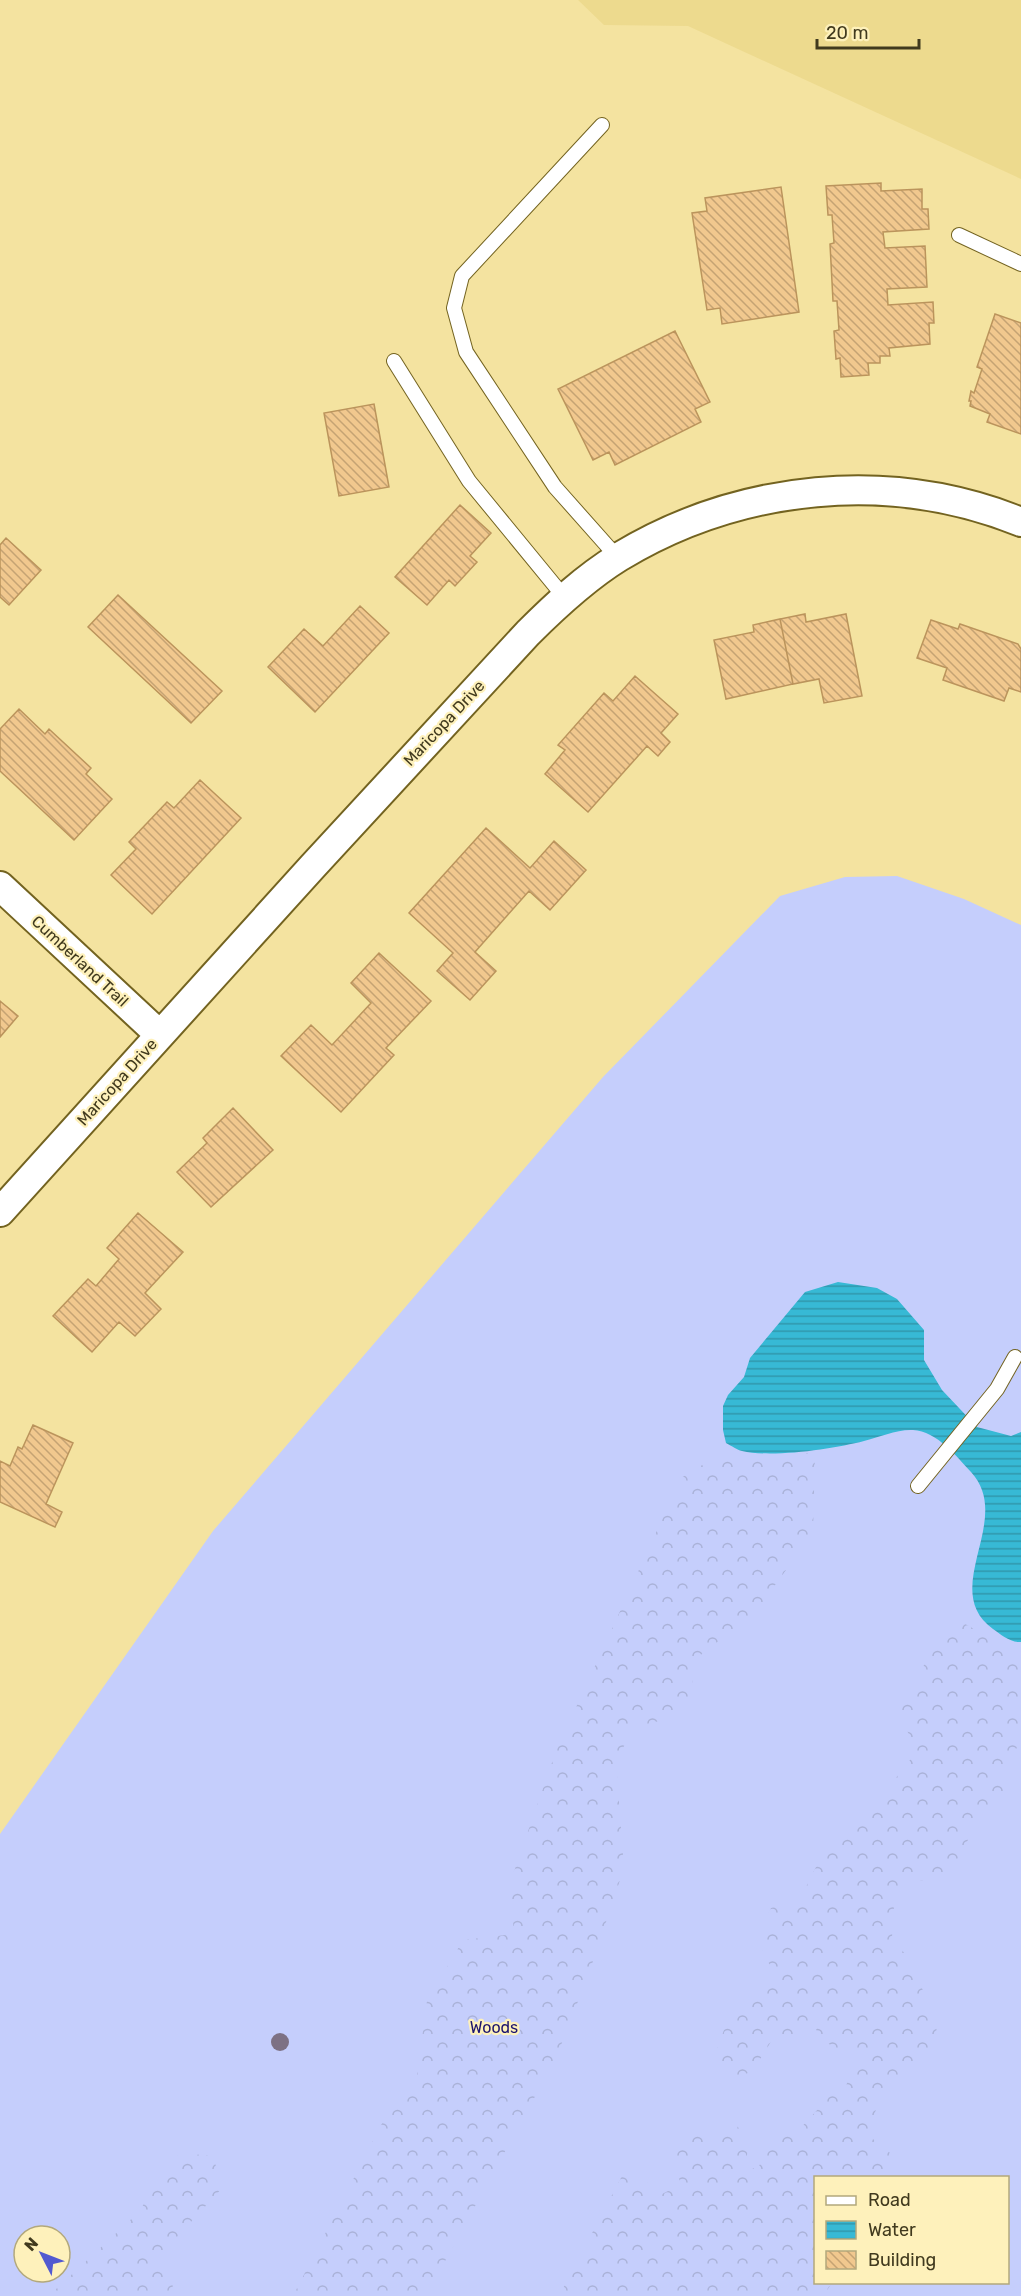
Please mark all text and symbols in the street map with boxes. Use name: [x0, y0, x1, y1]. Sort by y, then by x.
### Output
scale bar: [817, 12, 919, 50]
text: 20 m: [826, 22, 868, 44]
street label: Maricopa Drive: [399, 676, 489, 770]
street label: Cumberland Trail: [28, 911, 132, 1011]
street label: Maricopa Drive: [73, 1035, 161, 1129]
park label: Woods: [470, 2018, 518, 2037]
legend: [814, 2176, 1009, 2284]
text: Road: [868, 2189, 911, 2211]
text: Water: [868, 2219, 916, 2241]
north arrow: [12, 2224, 72, 2284]
text: N: [20, 2234, 42, 2255]
text: Building: [868, 2249, 936, 2271]

